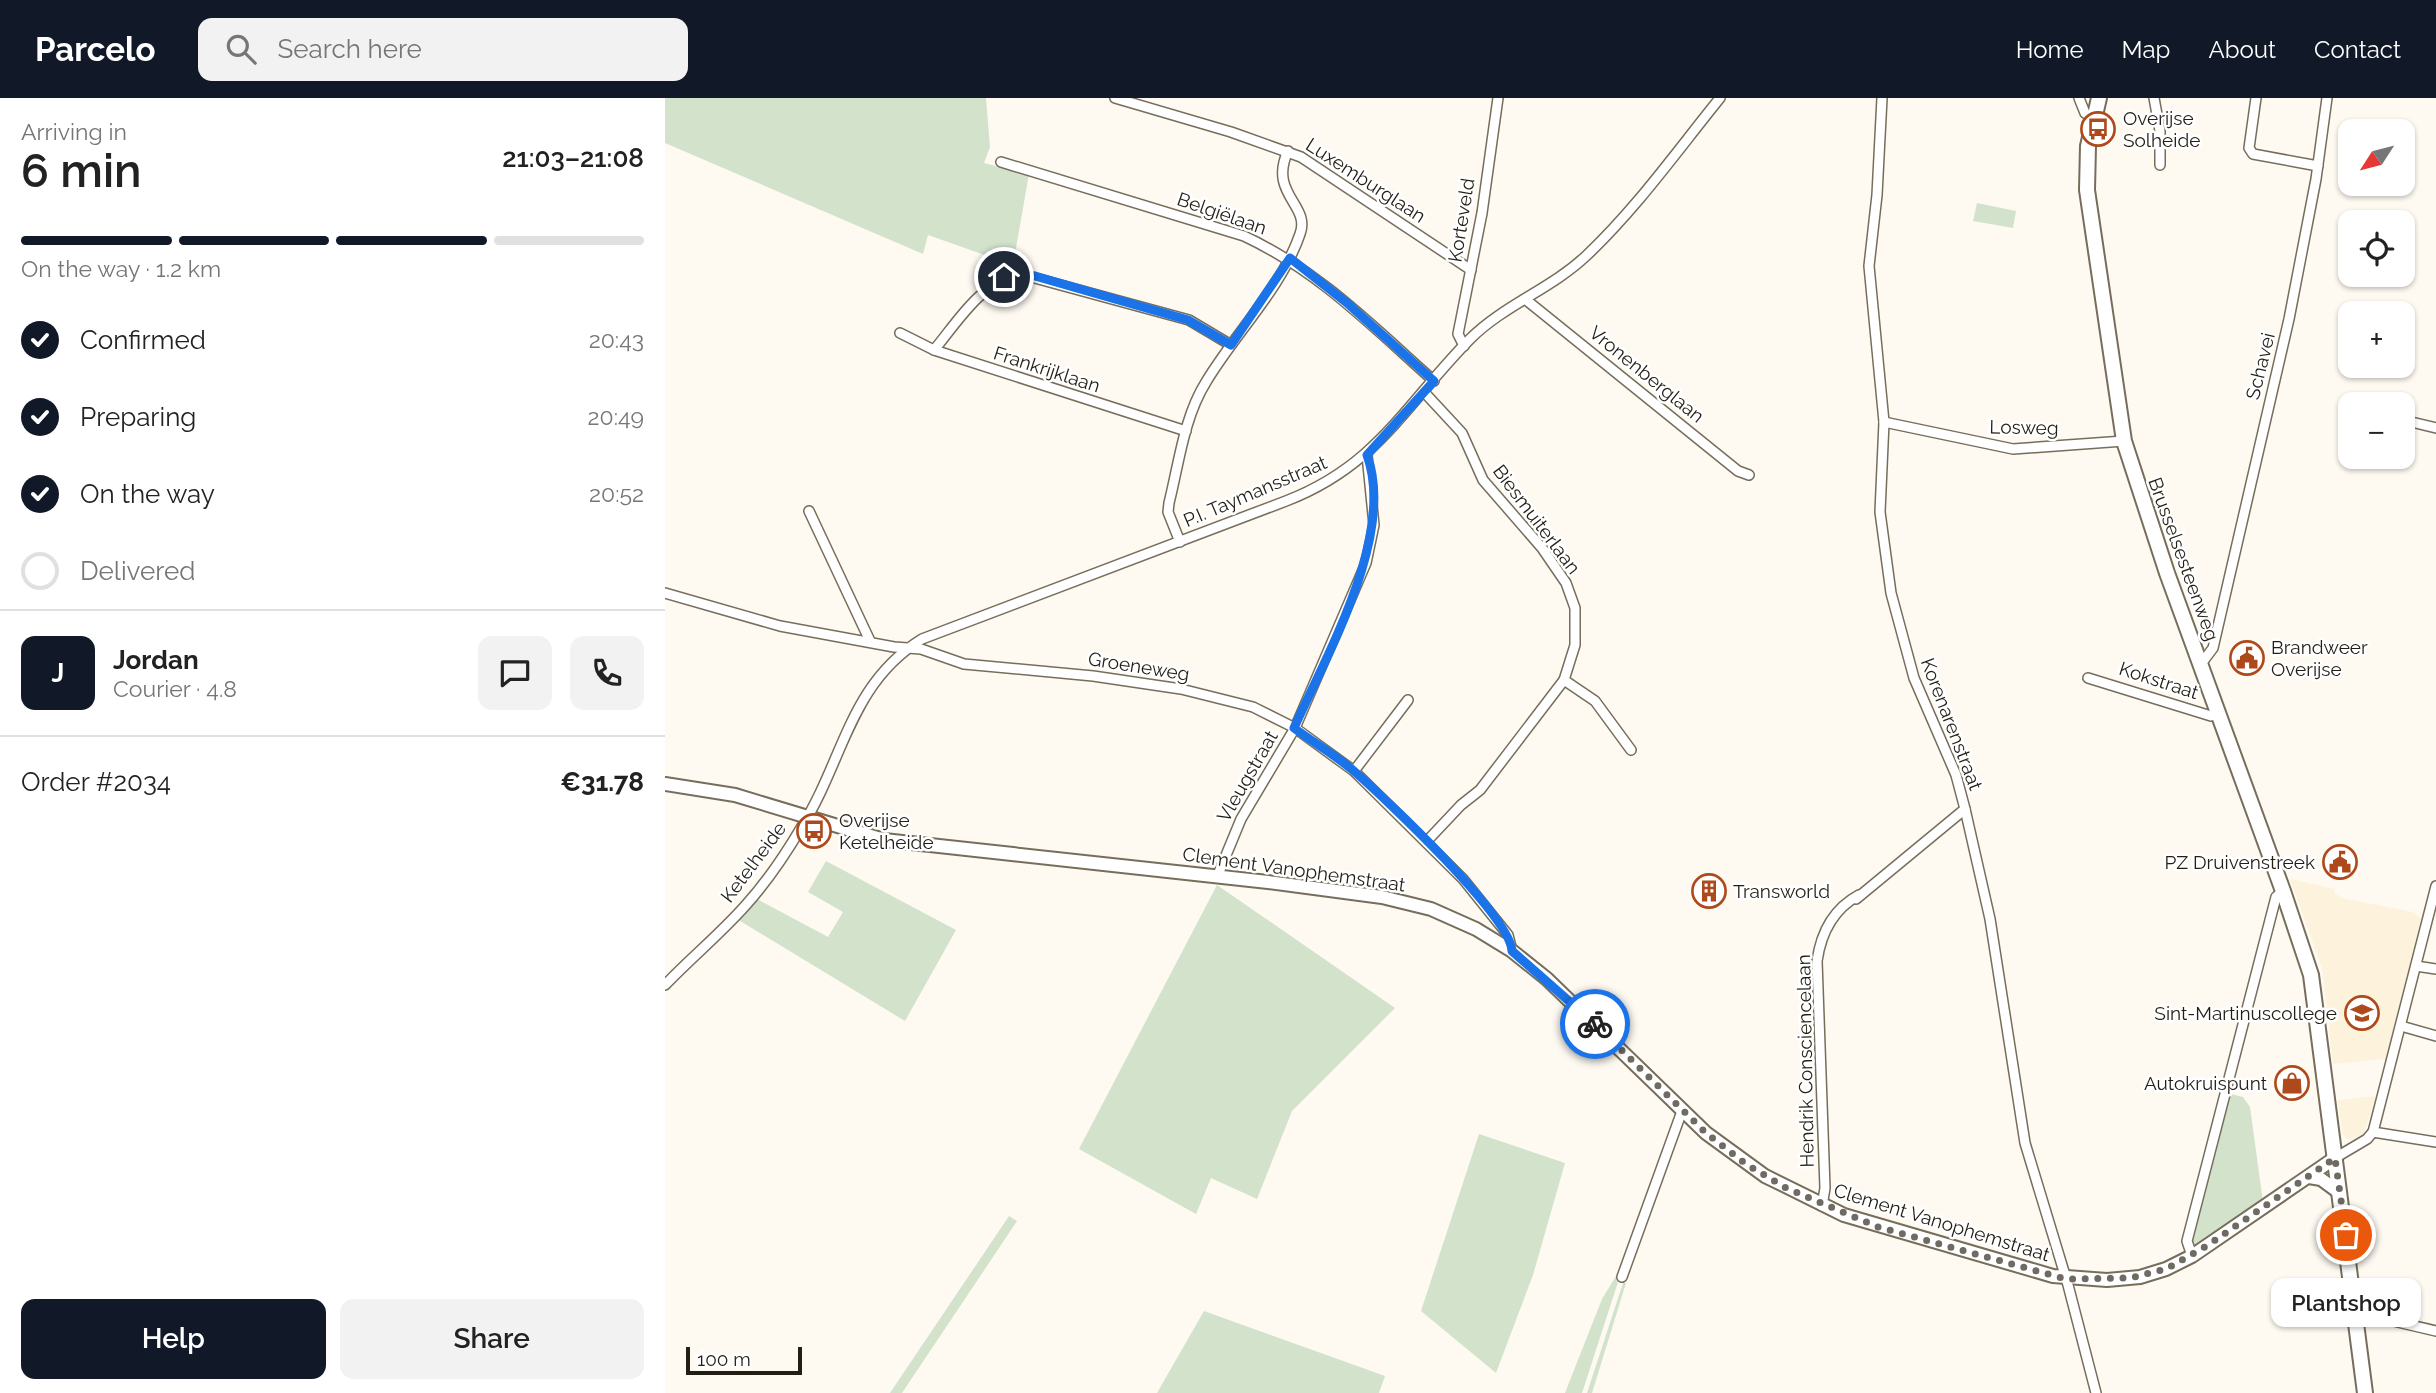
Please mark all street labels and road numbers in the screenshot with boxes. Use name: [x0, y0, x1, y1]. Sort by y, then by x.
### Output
street label: Luxemburglaan: [1302, 133, 1430, 227]
street label: Korteveld: [1444, 176, 1478, 264]
street label: Belgiëlaan: [1174, 187, 1270, 239]
street label: Vronenberglaan: [1585, 321, 1709, 427]
street label: Schavei: [2241, 330, 2279, 402]
street label: Frankrijklaan: [991, 341, 1103, 397]
street label: Losweg: [1989, 415, 2059, 439]
street label: P.I. Taymansstraat: [1180, 451, 1331, 531]
street label: Biesmuiterlaan: [1489, 460, 1585, 578]
street label: Brusselsesteenweg: [2144, 474, 2224, 644]
street label: Groeneweg: [1087, 647, 1191, 685]
street label: Korenarenstraat: [1917, 655, 1988, 794]
street label: Kokstraat: [2117, 657, 2202, 703]
street label: Vleugstraat: [1212, 726, 1282, 825]
street label: Ketelheide: [716, 818, 790, 906]
street label: Clement Vanophemstraat: [1181, 842, 1407, 896]
street label: Hendrik Consciencelaan: [1792, 954, 1818, 1168]
street label: Clement Vanophemstraat: [1831, 1179, 2053, 1266]

